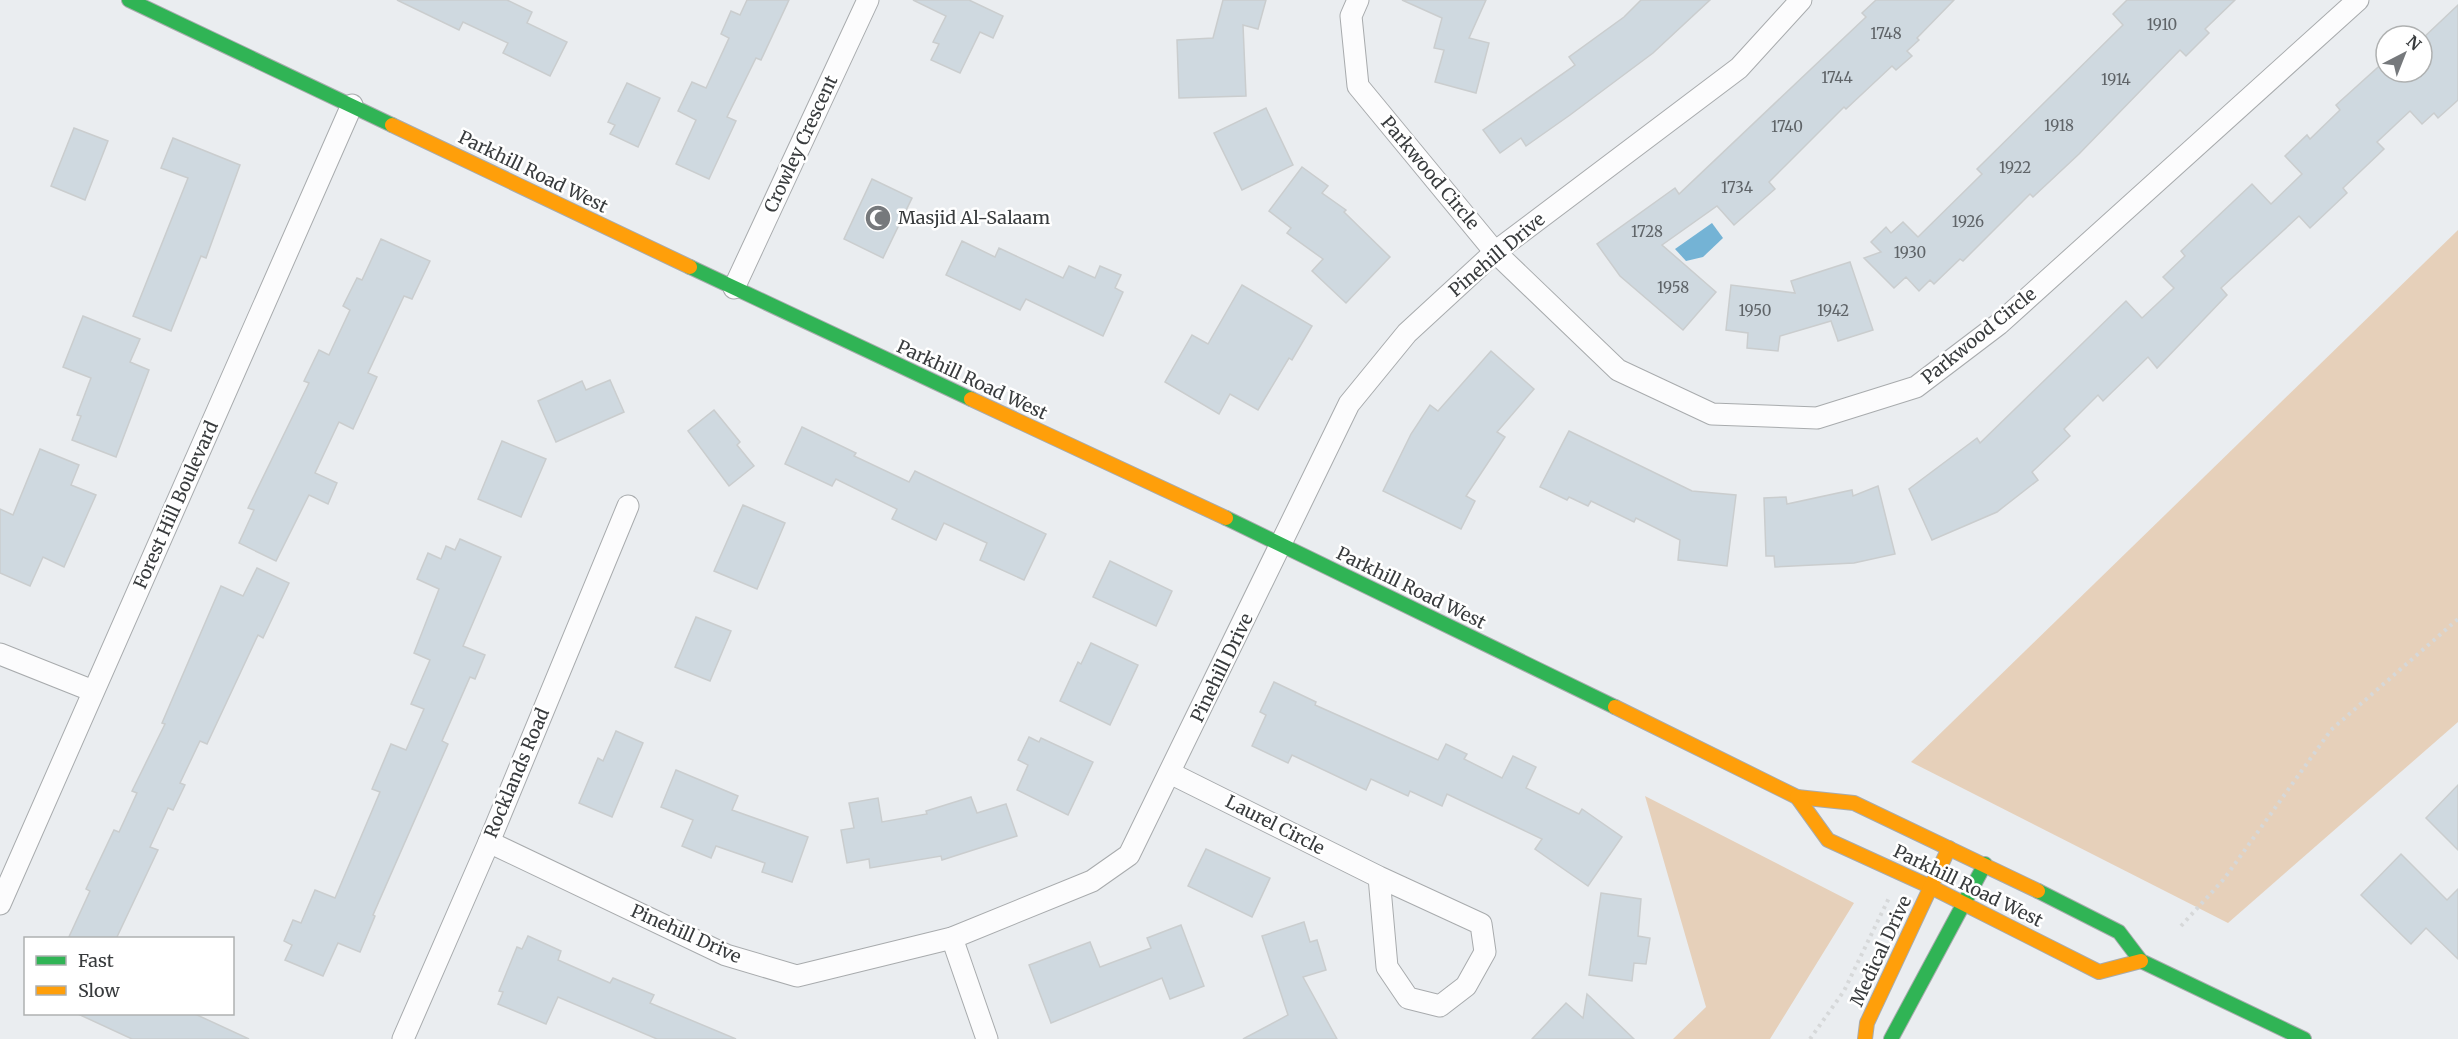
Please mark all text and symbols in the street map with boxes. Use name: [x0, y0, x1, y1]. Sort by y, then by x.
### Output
house number: 1910: [2147, 15, 2177, 34]
house number: 1748: [1870, 24, 1902, 43]
north arrow: [2374, 24, 2434, 84]
text: N: [2403, 31, 2426, 55]
house number: 1744: [1821, 68, 1853, 87]
house number: 1914: [2101, 70, 2131, 89]
street label: Crowley Crescent: [759, 71, 842, 216]
street label: Parkwood Circle: [1376, 111, 1485, 234]
house number: 1918: [2044, 116, 2074, 135]
house number: 1740: [1771, 117, 1803, 136]
street label: Parkhill Road West: [455, 125, 612, 218]
house number: 1922: [1999, 158, 2031, 177]
house number: 1734: [1721, 178, 1753, 197]
mosque icon: Masjid Al-Salaam: [863, 203, 893, 233]
place label: Masjid Al-Salaam: [898, 206, 1050, 229]
street label: Pinehill Drive: [1444, 208, 1549, 301]
house number: 1926: [1952, 212, 1984, 231]
house number: 1728: [1631, 222, 1663, 241]
house number: 1930: [1894, 243, 1926, 262]
house number: 1958: [1657, 278, 1689, 297]
street label: Parkwood Circle: [1917, 282, 2041, 389]
house number: 1950: [1739, 301, 1771, 320]
house number: 1942: [1817, 301, 1849, 320]
street label: Parkhill Road West: [893, 335, 1051, 425]
street label: Forest Hill Boulevard: [128, 417, 223, 592]
street label: Parkhill Road West: [1333, 541, 1490, 634]
street label: Pinehill Drive: [1185, 610, 1258, 726]
street label: Rocklands Road: [479, 704, 554, 841]
street label: Laurel Circle: [1222, 790, 1329, 859]
street label: Parkhill Road West: [1890, 839, 2047, 932]
street label: Medical Drive: [1845, 892, 1916, 1010]
street label: Pinehill Drive: [627, 899, 745, 968]
legend: [24, 937, 234, 1015]
text: Fast: [78, 949, 114, 972]
text: Slow: [78, 979, 121, 1002]

